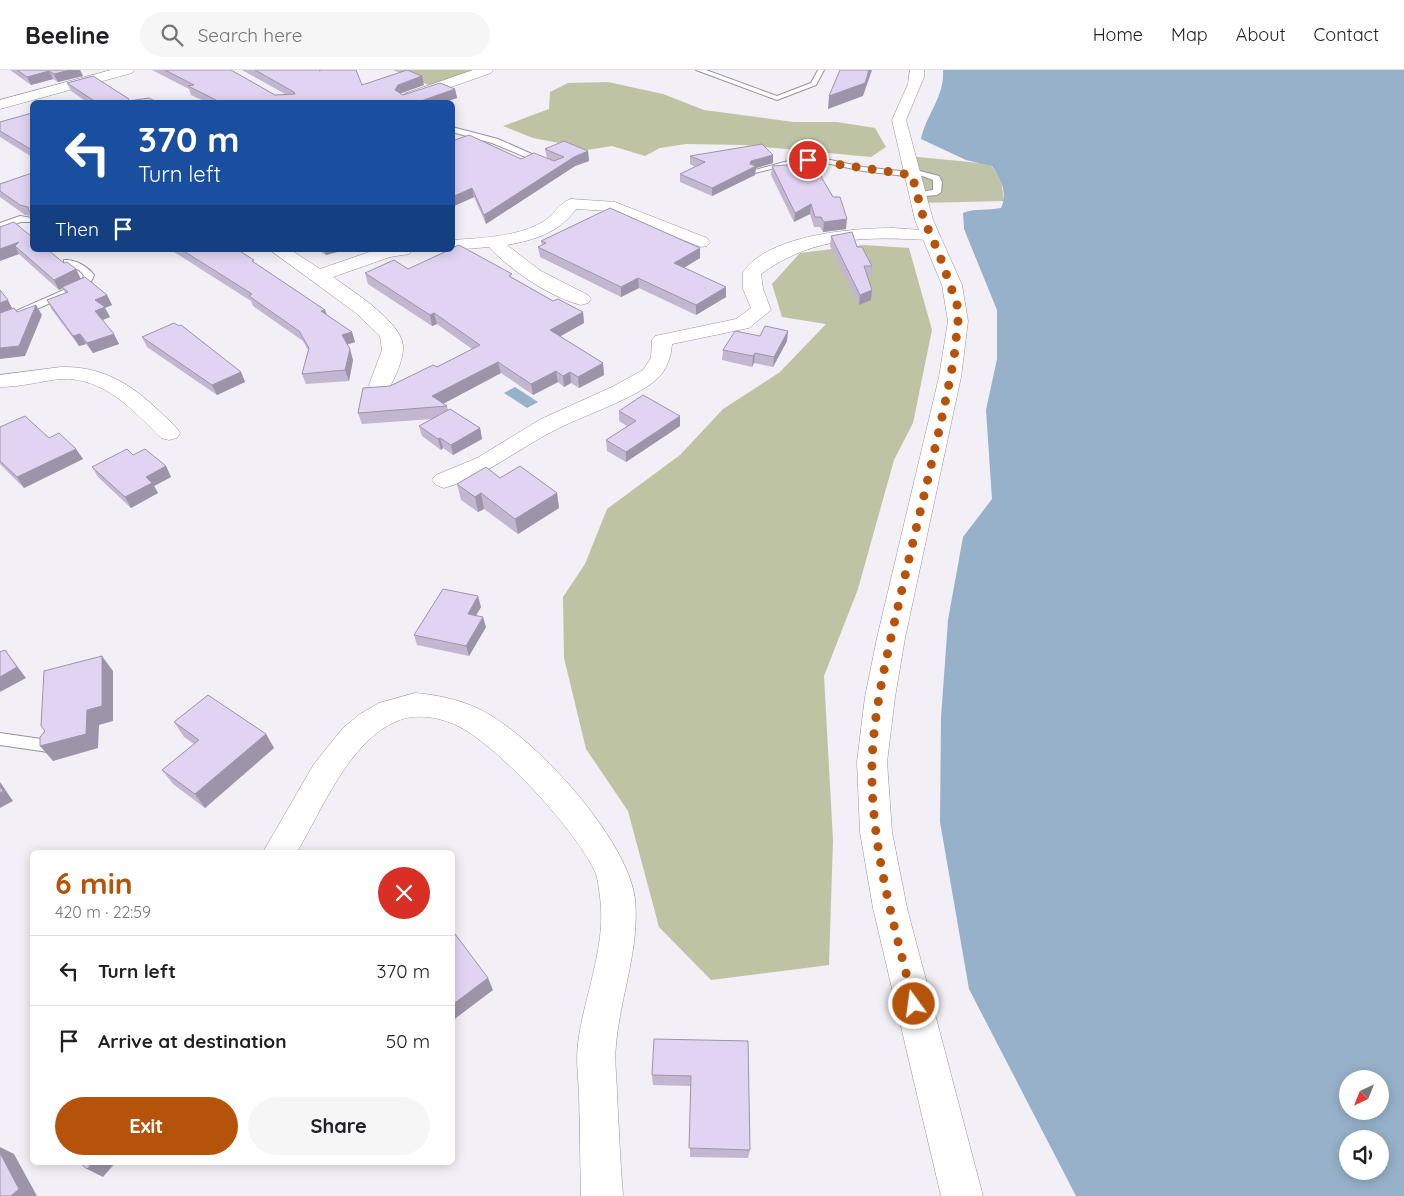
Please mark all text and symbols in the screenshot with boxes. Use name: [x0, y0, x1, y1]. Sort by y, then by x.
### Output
search box: [140, 12, 490, 57]
text: Beeline: [25, 20, 110, 50]
icon: search: [158, 21, 186, 49]
text: Search here: [198, 23, 303, 47]
text: Home: [1093, 23, 1143, 46]
text: Map: [1171, 23, 1208, 46]
text: About: [1236, 23, 1286, 46]
text: Contact: [1314, 23, 1379, 46]
text: 370 m: [138, 117, 240, 161]
icon: left: [55, 120, 120, 185]
pin: [787, 139, 829, 181]
icon: arrive: [794, 146, 822, 174]
text: Turn left: [138, 160, 221, 188]
icon: arrive: [109, 215, 137, 243]
text: Then: [55, 217, 99, 241]
text: 6 min: [55, 864, 133, 902]
button: close: [378, 867, 430, 919]
text: 420 m · 22:59: [55, 902, 151, 922]
icon: left: [55, 957, 83, 985]
text: Turn left: [98, 959, 176, 983]
text: 370 m: [376, 959, 430, 983]
position arrow: [887, 977, 939, 1029]
icon: arrive: [55, 1027, 83, 1055]
text: Arrive at destination: [98, 1029, 287, 1053]
text: 50 m: [386, 1029, 430, 1053]
north arrow: [1339, 1070, 1389, 1120]
map controls: [1339, 1070, 1389, 1180]
button: Exit: [55, 1097, 238, 1155]
button: Share: [248, 1097, 430, 1155]
button: sound: [1339, 1130, 1389, 1180]

